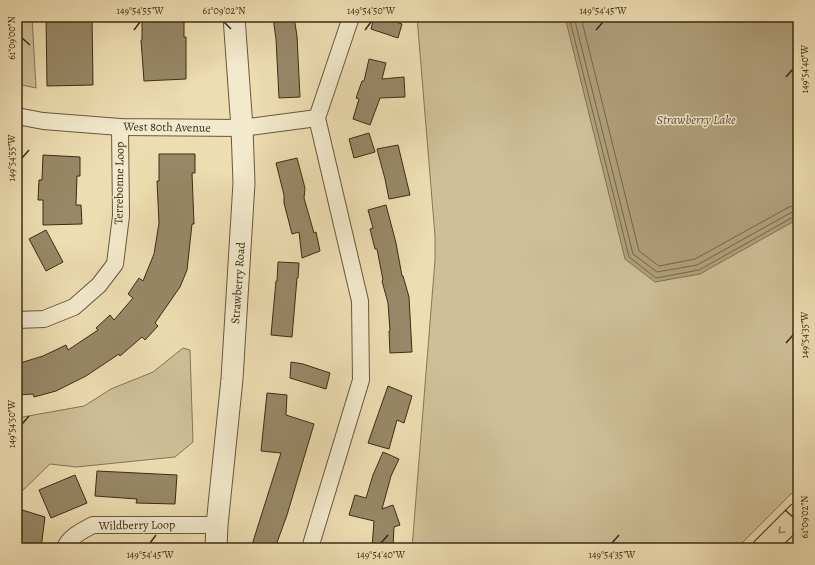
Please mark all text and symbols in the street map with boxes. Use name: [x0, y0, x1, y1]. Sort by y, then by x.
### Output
text: 149°54'55"W: [116, 4, 164, 17]
text: 61°09'02"N: [203, 4, 245, 17]
text: 149°54'50"W: [347, 4, 396, 17]
text: 149°54'45"W: [579, 4, 627, 17]
text: 61°09'00"N: [5, 16, 18, 60]
text: 149°54'40"W: [798, 44, 811, 93]
water label: Strawberry Lake: [656, 111, 736, 128]
street label: West 80th Avenue: [122, 118, 211, 136]
text: 149°54'55"W: [5, 134, 18, 182]
street label: Terrebonne Loop: [110, 141, 128, 225]
street label: Strawberry Road: [227, 241, 249, 325]
text: 149°54'35"W: [798, 311, 811, 358]
text: 149°54'50"W: [5, 399, 18, 448]
text: 61°09'02"N: [798, 496, 811, 538]
street label: Wildberry Loop: [98, 516, 175, 534]
one-way arrow: [778, 526, 786, 534]
text: 149°54'45"W: [126, 548, 174, 561]
text: 149°54'40"W: [357, 548, 406, 561]
text: 149°54'35"W: [589, 548, 636, 561]

